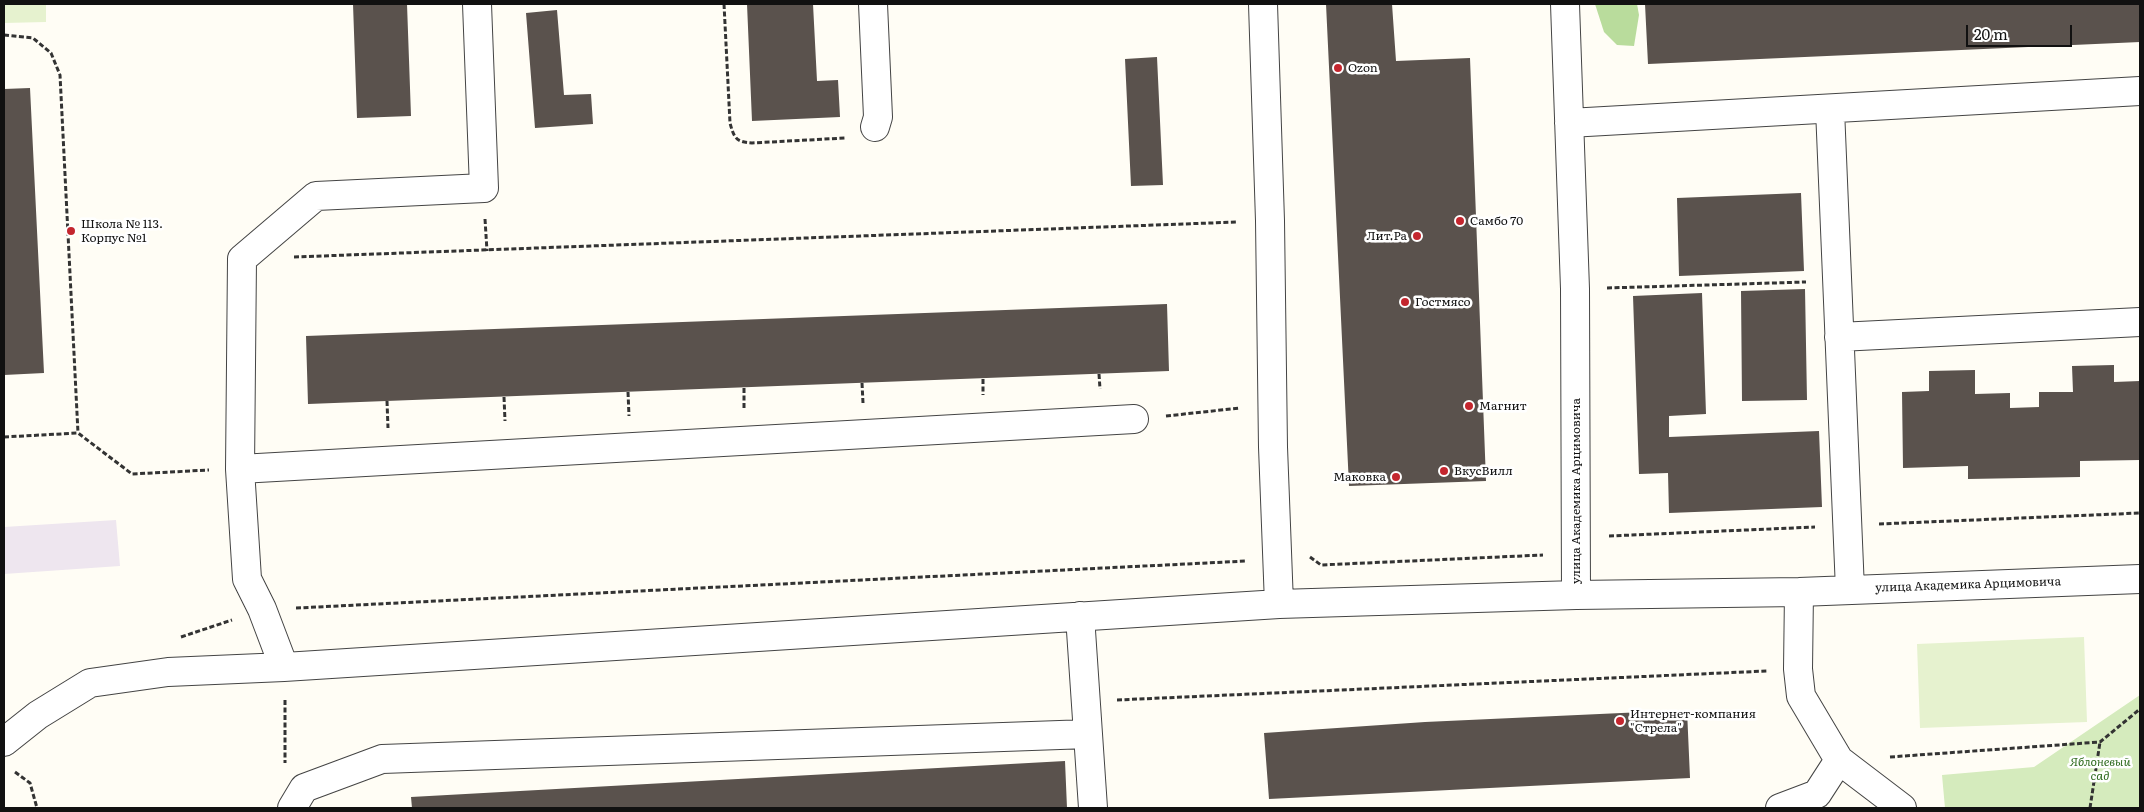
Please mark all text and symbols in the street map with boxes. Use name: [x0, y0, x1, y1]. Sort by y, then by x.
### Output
scale bar: [1969, 15, 2075, 47]
text: 20 m: [1974, 22, 2008, 45]
place label: Ozon: [1348, 61, 1378, 75]
marker: Ozon: [1332, 62, 1344, 74]
place label: Самбо 70: [1470, 214, 1523, 228]
marker: Самбо 70: [1454, 215, 1466, 227]
place label: Школа № 113. Корпус №1: [81, 217, 163, 245]
marker: Школа № 113. Корпус №1: [65, 225, 77, 237]
place label: Лит.Ра: [1366, 229, 1407, 243]
marker: Лит.Ра: [1411, 230, 1423, 242]
place label: Гостмясо: [1415, 295, 1471, 309]
marker: Гостмясо: [1399, 296, 1411, 308]
street label: улица Академика Арцимовича: [1569, 398, 1583, 584]
place label: Магнит: [1479, 399, 1527, 413]
marker: Магнит: [1463, 400, 1475, 412]
place label: ВкусВилл: [1454, 464, 1513, 478]
marker: ВкусВилл: [1438, 465, 1450, 477]
place label: Маковка: [1333, 470, 1386, 484]
marker: Маковка: [1390, 471, 1402, 483]
street label: улица Академика Арцимовича: [1875, 575, 2061, 595]
place label: Интернет-компания "Стрела": [1630, 707, 1756, 735]
marker: Интернет-компания "Стрела": [1614, 715, 1626, 727]
park label: Яблоневый сад: [2069, 755, 2131, 783]

